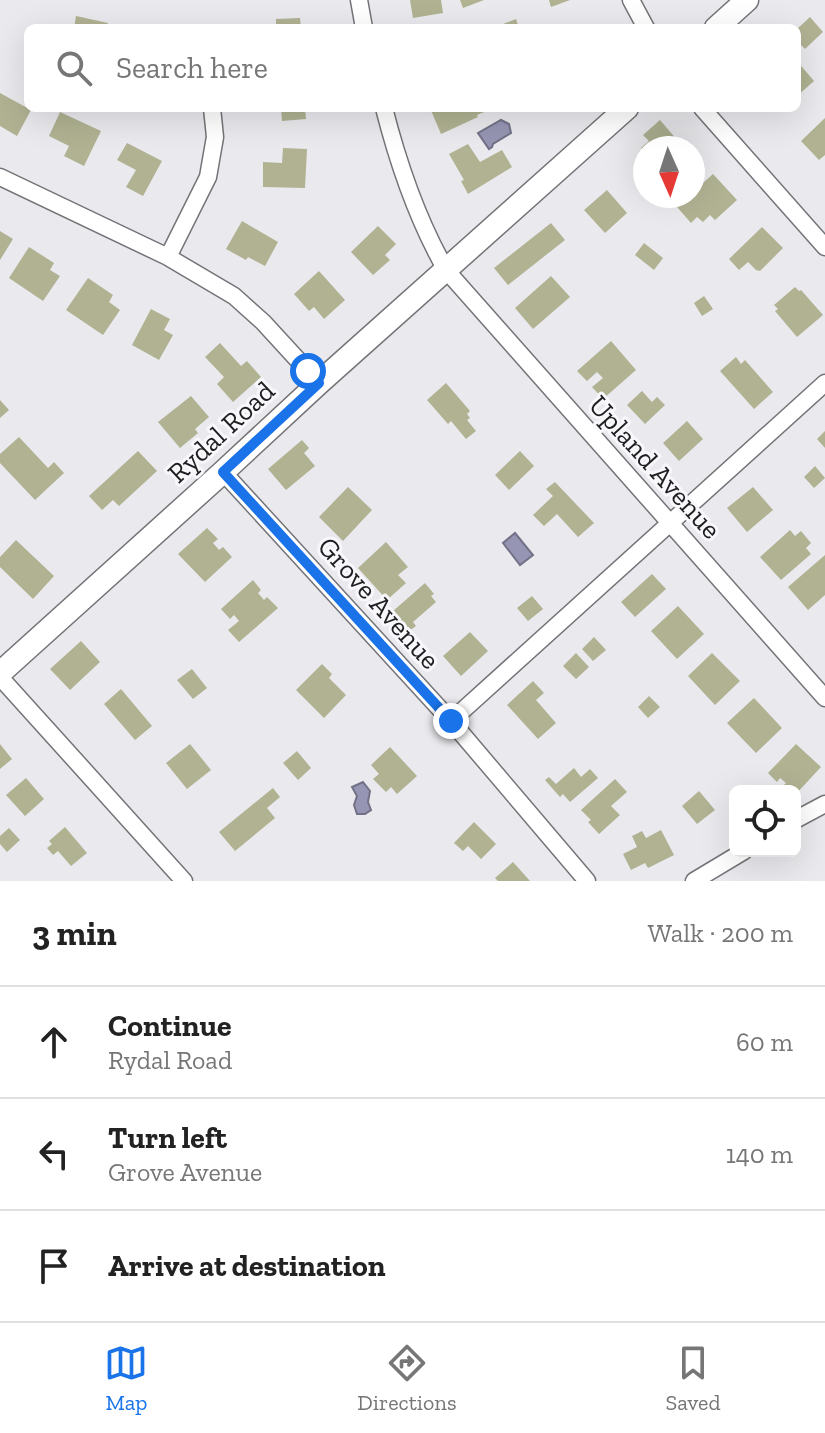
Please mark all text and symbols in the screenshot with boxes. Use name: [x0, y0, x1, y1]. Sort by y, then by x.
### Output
search box: [24, 24, 801, 112]
icon: search: [52, 46, 96, 90]
text: Search here: [116, 50, 268, 86]
north arrow: [633, 136, 705, 208]
route start: [290, 353, 326, 389]
street label: Rydal Road: [161, 374, 281, 490]
street label: Upland Avenue: [582, 388, 728, 546]
street label: Grove Avenue: [311, 530, 447, 676]
route end: [433, 703, 469, 739]
map controls: [729, 785, 801, 857]
button: locate: [729, 785, 801, 857]
text: 3 min: [32, 913, 117, 954]
text: Walk · 200 m: [648, 917, 793, 949]
text: Continue: [108, 1008, 232, 1044]
icon: ahead: [32, 1020, 76, 1064]
text: 60 m: [736, 1026, 793, 1058]
text: Rydal Road: [108, 1044, 232, 1076]
text: Turn left: [108, 1120, 227, 1156]
icon: left: [32, 1132, 76, 1176]
text: 140 m: [726, 1138, 793, 1170]
text: Grove Avenue: [108, 1156, 262, 1188]
icon: arrive: [32, 1244, 76, 1288]
text: Arrive at destination: [108, 1248, 385, 1284]
tab: Map: [104, 1341, 148, 1416]
tab: Directions: [357, 1341, 457, 1416]
tab: Saved: [665, 1341, 721, 1416]

